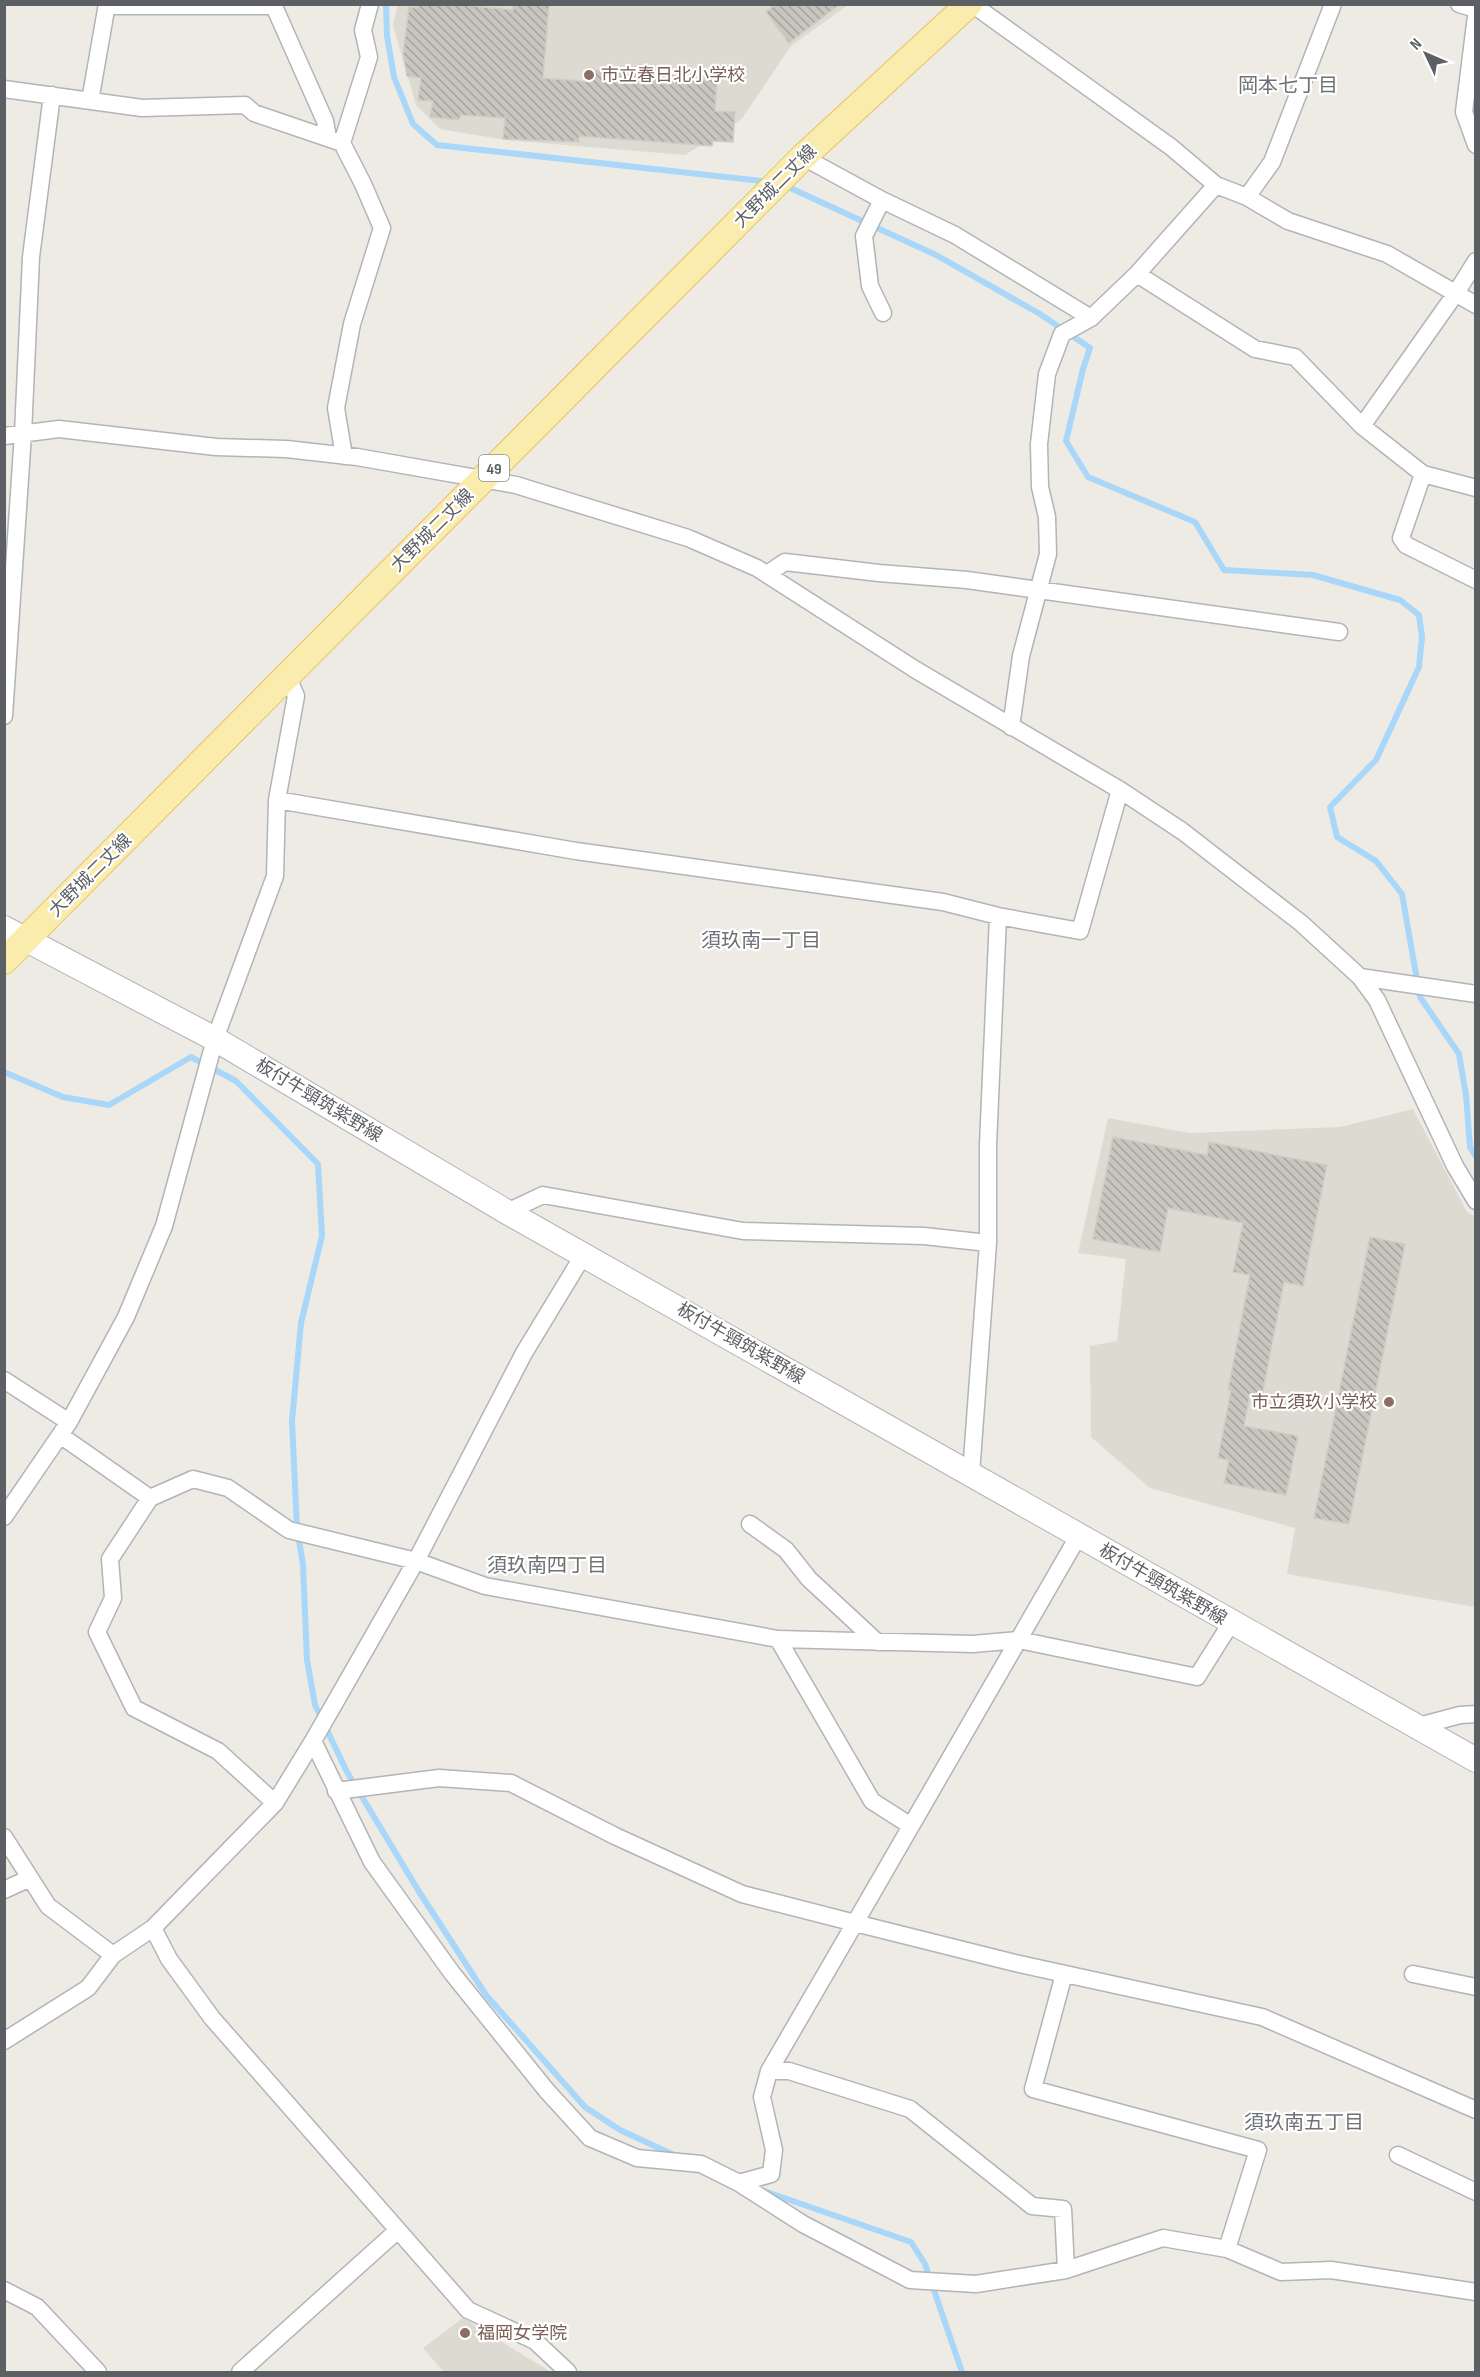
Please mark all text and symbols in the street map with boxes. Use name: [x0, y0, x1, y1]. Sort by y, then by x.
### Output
north arrow: [1396, 24, 1456, 84]
text: N: [1406, 35, 1426, 54]
place label: 市立春日北小学校: [601, 65, 745, 86]
marker: 市立春日北小学校: [582, 68, 596, 82]
district label: 岡本七丁目: [1238, 74, 1338, 98]
street label: 大野城二丈線: [730, 141, 821, 232]
road number: 49: [479, 455, 509, 481]
street label: 大野城二丈線: [387, 485, 478, 576]
street label: 大野城二丈線: [45, 830, 136, 921]
district label: 須玖南一丁目: [701, 929, 821, 953]
street label: 板付牛頸筑紫野線: [252, 1054, 386, 1147]
street label: 板付牛頸筑紫野線: [673, 1298, 808, 1389]
place label: 市立須玖小学校: [1251, 1392, 1377, 1413]
marker: 市立須玖小学校: [1382, 1395, 1396, 1409]
street label: 板付牛頸筑紫野線: [1095, 1539, 1230, 1630]
district label: 須玖南四丁目: [487, 1554, 607, 1578]
district label: 須玖南五丁目: [1244, 2111, 1364, 2135]
place label: 福岡女学院: [477, 2323, 567, 2344]
marker: 福岡女学院: [458, 2326, 472, 2340]

